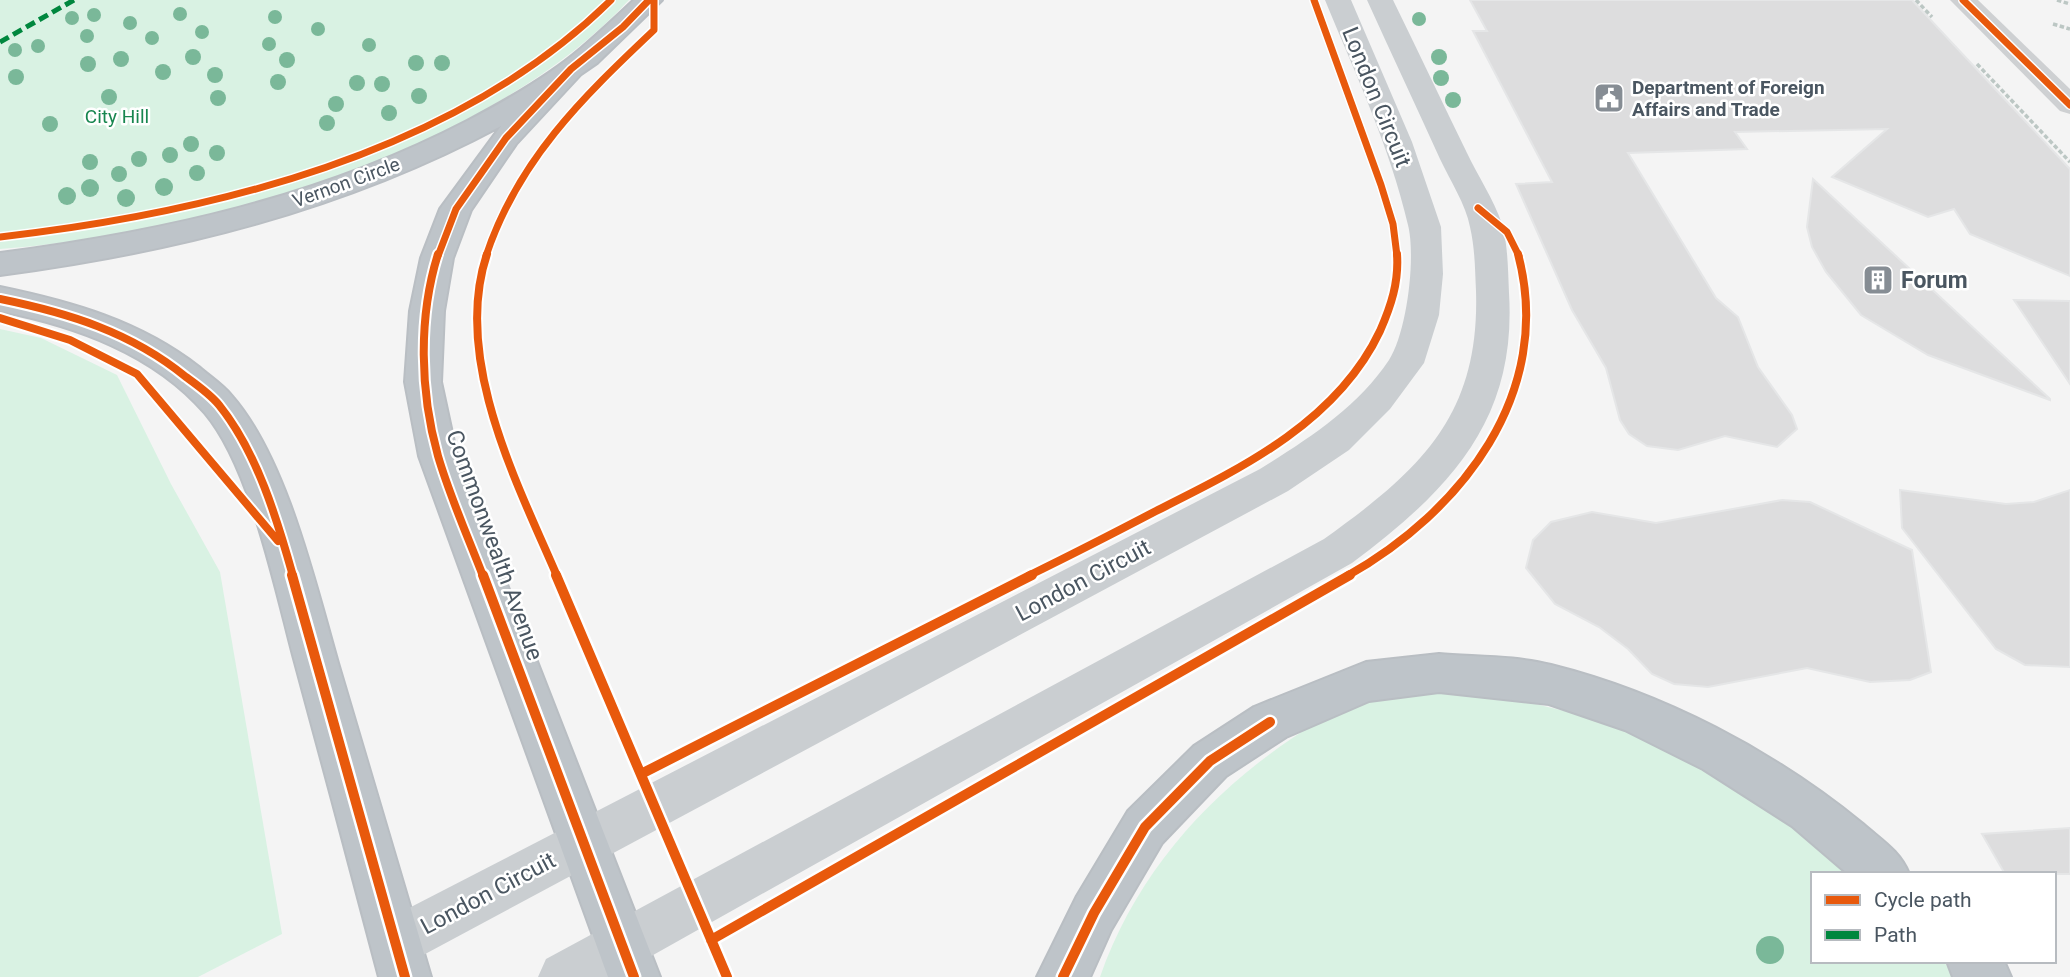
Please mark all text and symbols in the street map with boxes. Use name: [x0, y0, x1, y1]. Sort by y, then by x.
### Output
street label: London Circuit: [1336, 23, 1417, 171]
place label: Department of Foreign Affairs and Trade: [1632, 76, 1825, 121]
public building icon: Department of Foreign Affairs and Trade: [1592, 81, 1626, 115]
park label: City Hill: [85, 105, 149, 128]
street label: Vernon Circle: [289, 152, 403, 213]
building icon: Forum: [1861, 263, 1895, 297]
place label: Forum: [1901, 267, 1968, 294]
street label: Commonwealth Avenue: [440, 426, 549, 664]
street label: London Circuit: [1011, 534, 1155, 627]
street label: London Circuit: [416, 847, 560, 940]
legend: [1811, 872, 2056, 963]
text: Cycle path: [1874, 888, 1972, 912]
text: Path: [1874, 923, 1917, 947]

